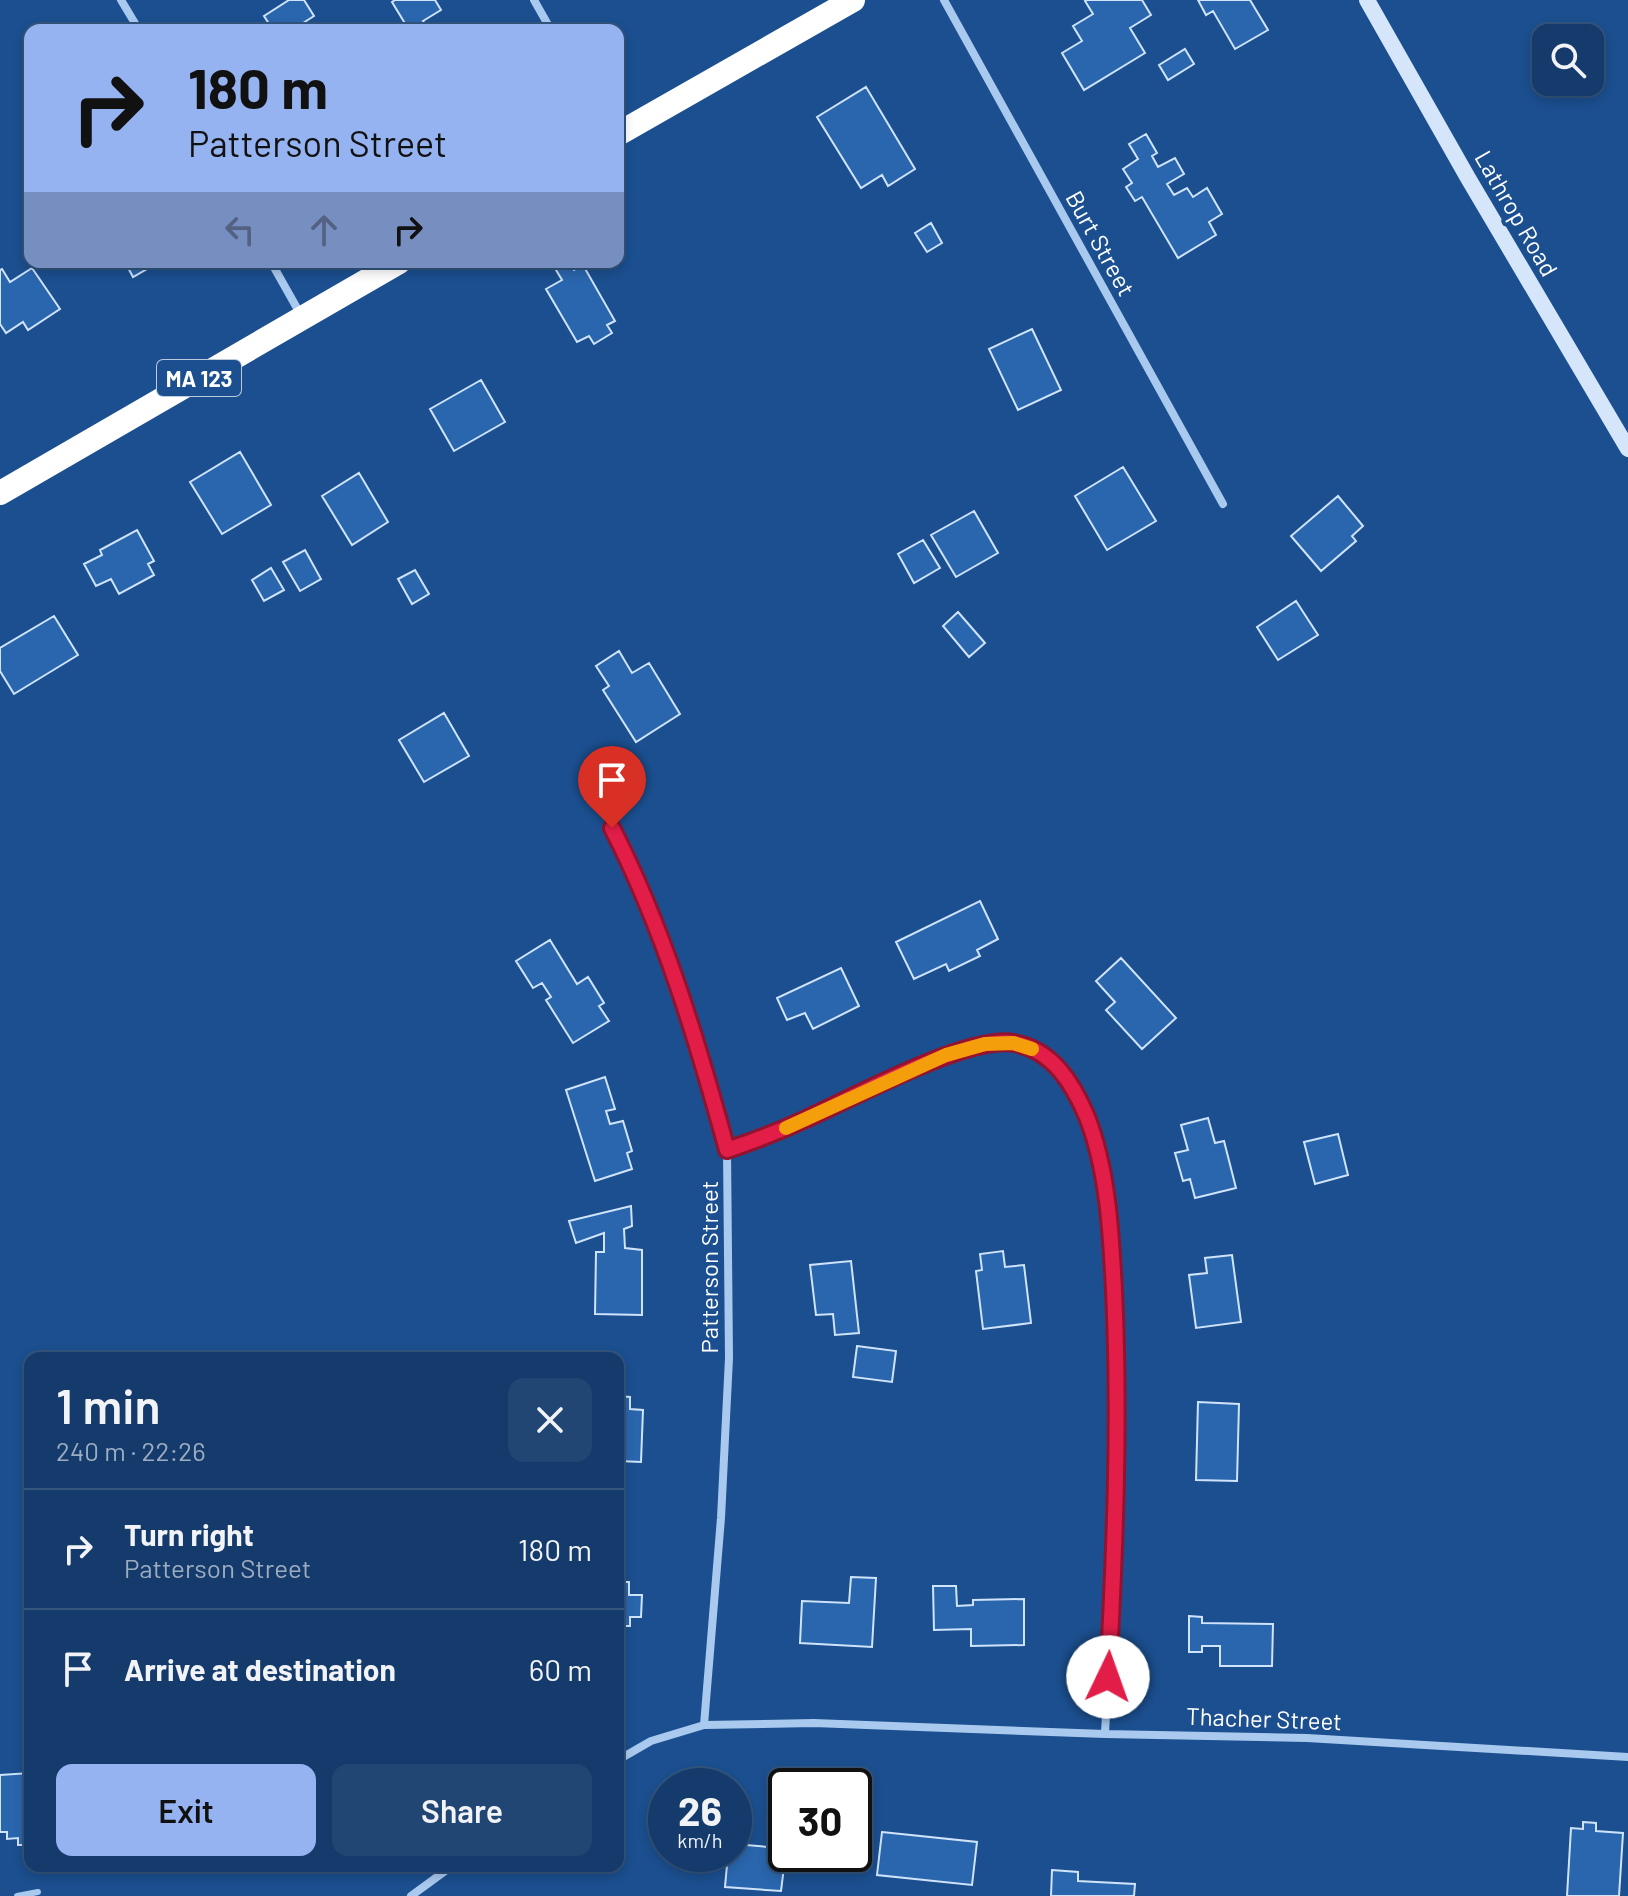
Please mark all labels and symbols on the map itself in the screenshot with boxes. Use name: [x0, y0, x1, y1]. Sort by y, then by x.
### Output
street label: Lathrop Road: [1469, 145, 1565, 281]
street label: Burt Street: [1060, 185, 1142, 301]
road number: MA 123: [157, 360, 241, 396]
pin: [578, 746, 646, 828]
street label: Patterson Street: [694, 1181, 723, 1353]
position arrow: [1066, 1635, 1150, 1719]
street label: Thacher Street: [1186, 1701, 1342, 1735]
speed limit sign: 30: [768, 1768, 872, 1872]

